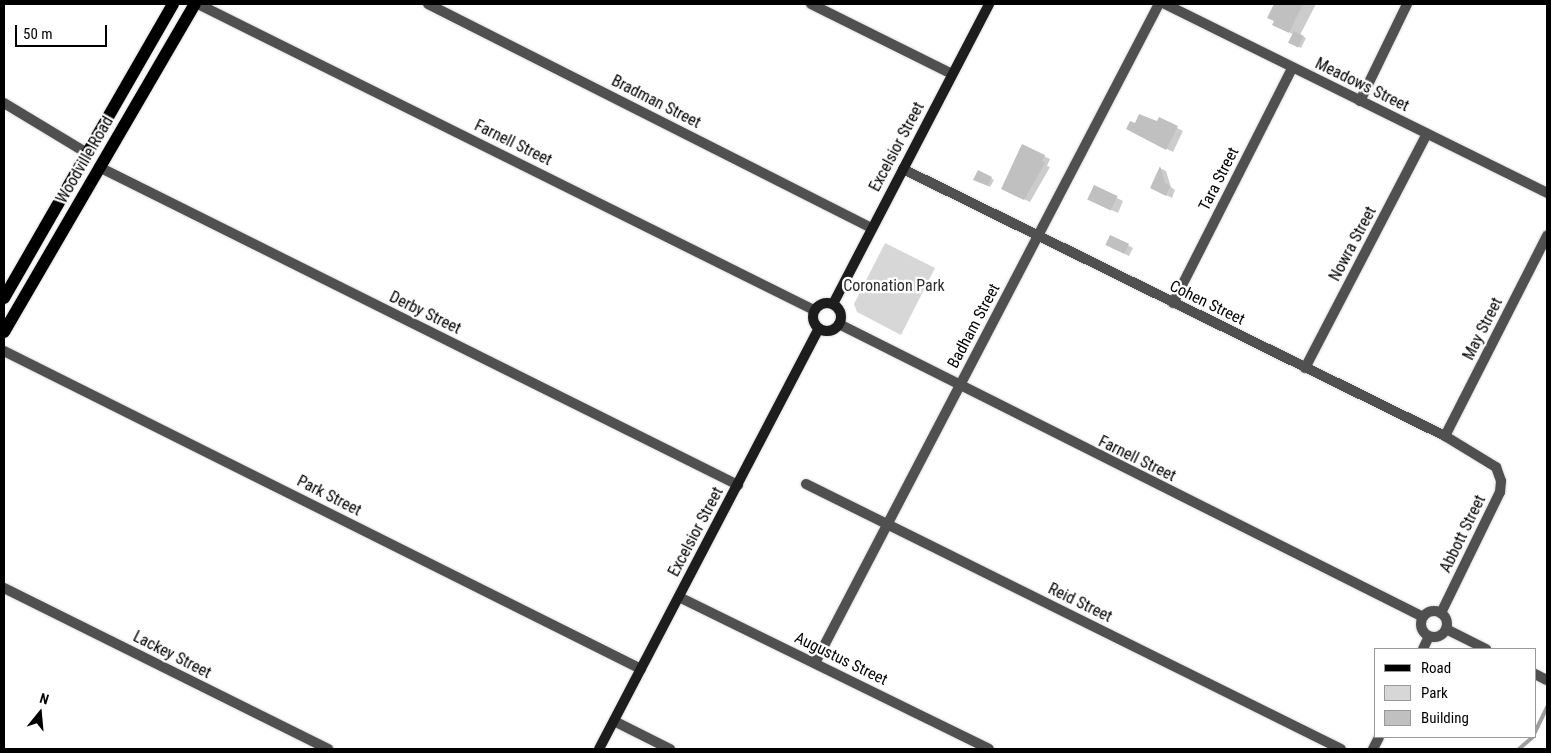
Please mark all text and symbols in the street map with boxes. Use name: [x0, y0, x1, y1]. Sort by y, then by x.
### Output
scale bar: [18, 15, 110, 47]
text: 50 m: [23, 25, 53, 43]
street label: Meadows Street: [1312, 54, 1412, 116]
street label: Bradman Street: [608, 71, 704, 133]
street label: Excelsior Street: [865, 99, 929, 195]
street label: Woodville Road: [52, 113, 118, 207]
street label: Farnell Street: [471, 116, 555, 170]
street label: Tara Street: [1195, 144, 1243, 214]
street label: Nowra Street: [1325, 203, 1381, 285]
park label: Coronation Park: [843, 276, 945, 296]
street label: Cohen Street: [1166, 277, 1248, 329]
street label: Badham Street: [944, 280, 1004, 372]
street label: Derby Street: [386, 287, 464, 339]
street label: May Street: [1459, 295, 1507, 363]
street label: Farnell Street: [1095, 432, 1179, 486]
street label: Park Street: [294, 472, 364, 520]
street label: Excelsior Street: [664, 484, 728, 580]
street label: Abbott Street: [1436, 492, 1490, 576]
street label: Reid Street: [1045, 579, 1115, 627]
street label: Lackey Street: [130, 627, 214, 683]
street label: Augustus Street: [792, 628, 890, 690]
legend: [1374, 648, 1536, 738]
text: Road: [1421, 659, 1451, 677]
text: Park: [1421, 684, 1448, 702]
north arrow: [15, 688, 65, 738]
text: N: [38, 690, 51, 708]
text: Building: [1421, 709, 1469, 727]

